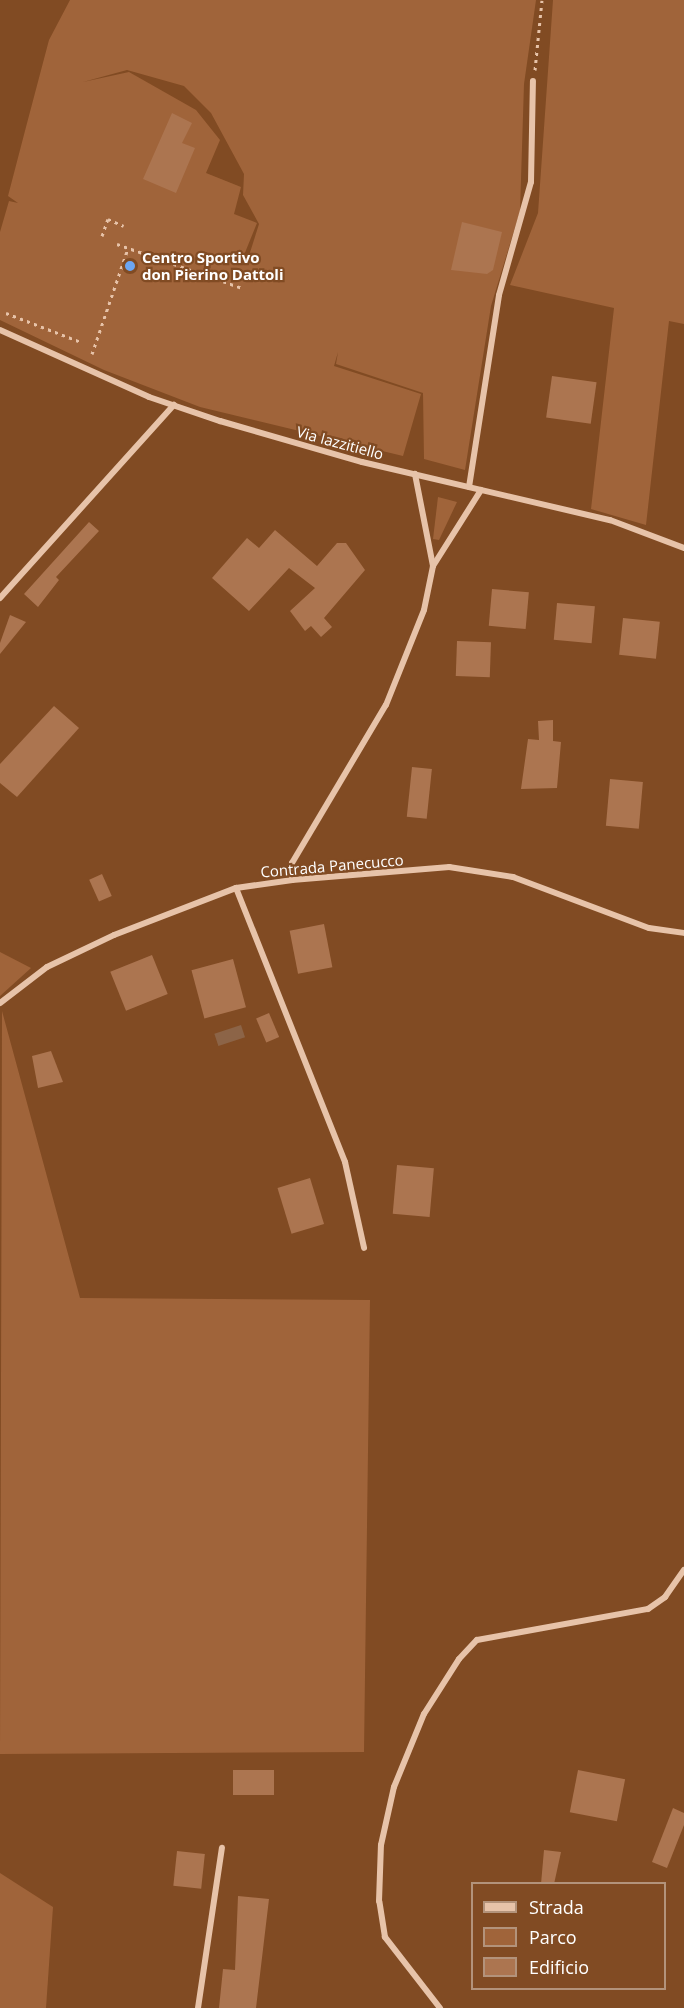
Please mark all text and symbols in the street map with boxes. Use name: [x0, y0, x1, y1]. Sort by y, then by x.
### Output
place label: Centro Sportivo don Pierino Dattoli: [142, 248, 283, 283]
marker: Centro Sportivo don Pierino Dattoli: [123, 259, 137, 273]
street label: Via Iazzitiello: [294, 423, 386, 463]
street label: Contrada Panecucco: [260, 851, 404, 881]
legend: [471, 1882, 666, 1990]
text: Strada: [529, 1895, 584, 1919]
text: Parco: [529, 1925, 577, 1949]
text: Edificio: [529, 1955, 589, 1979]

